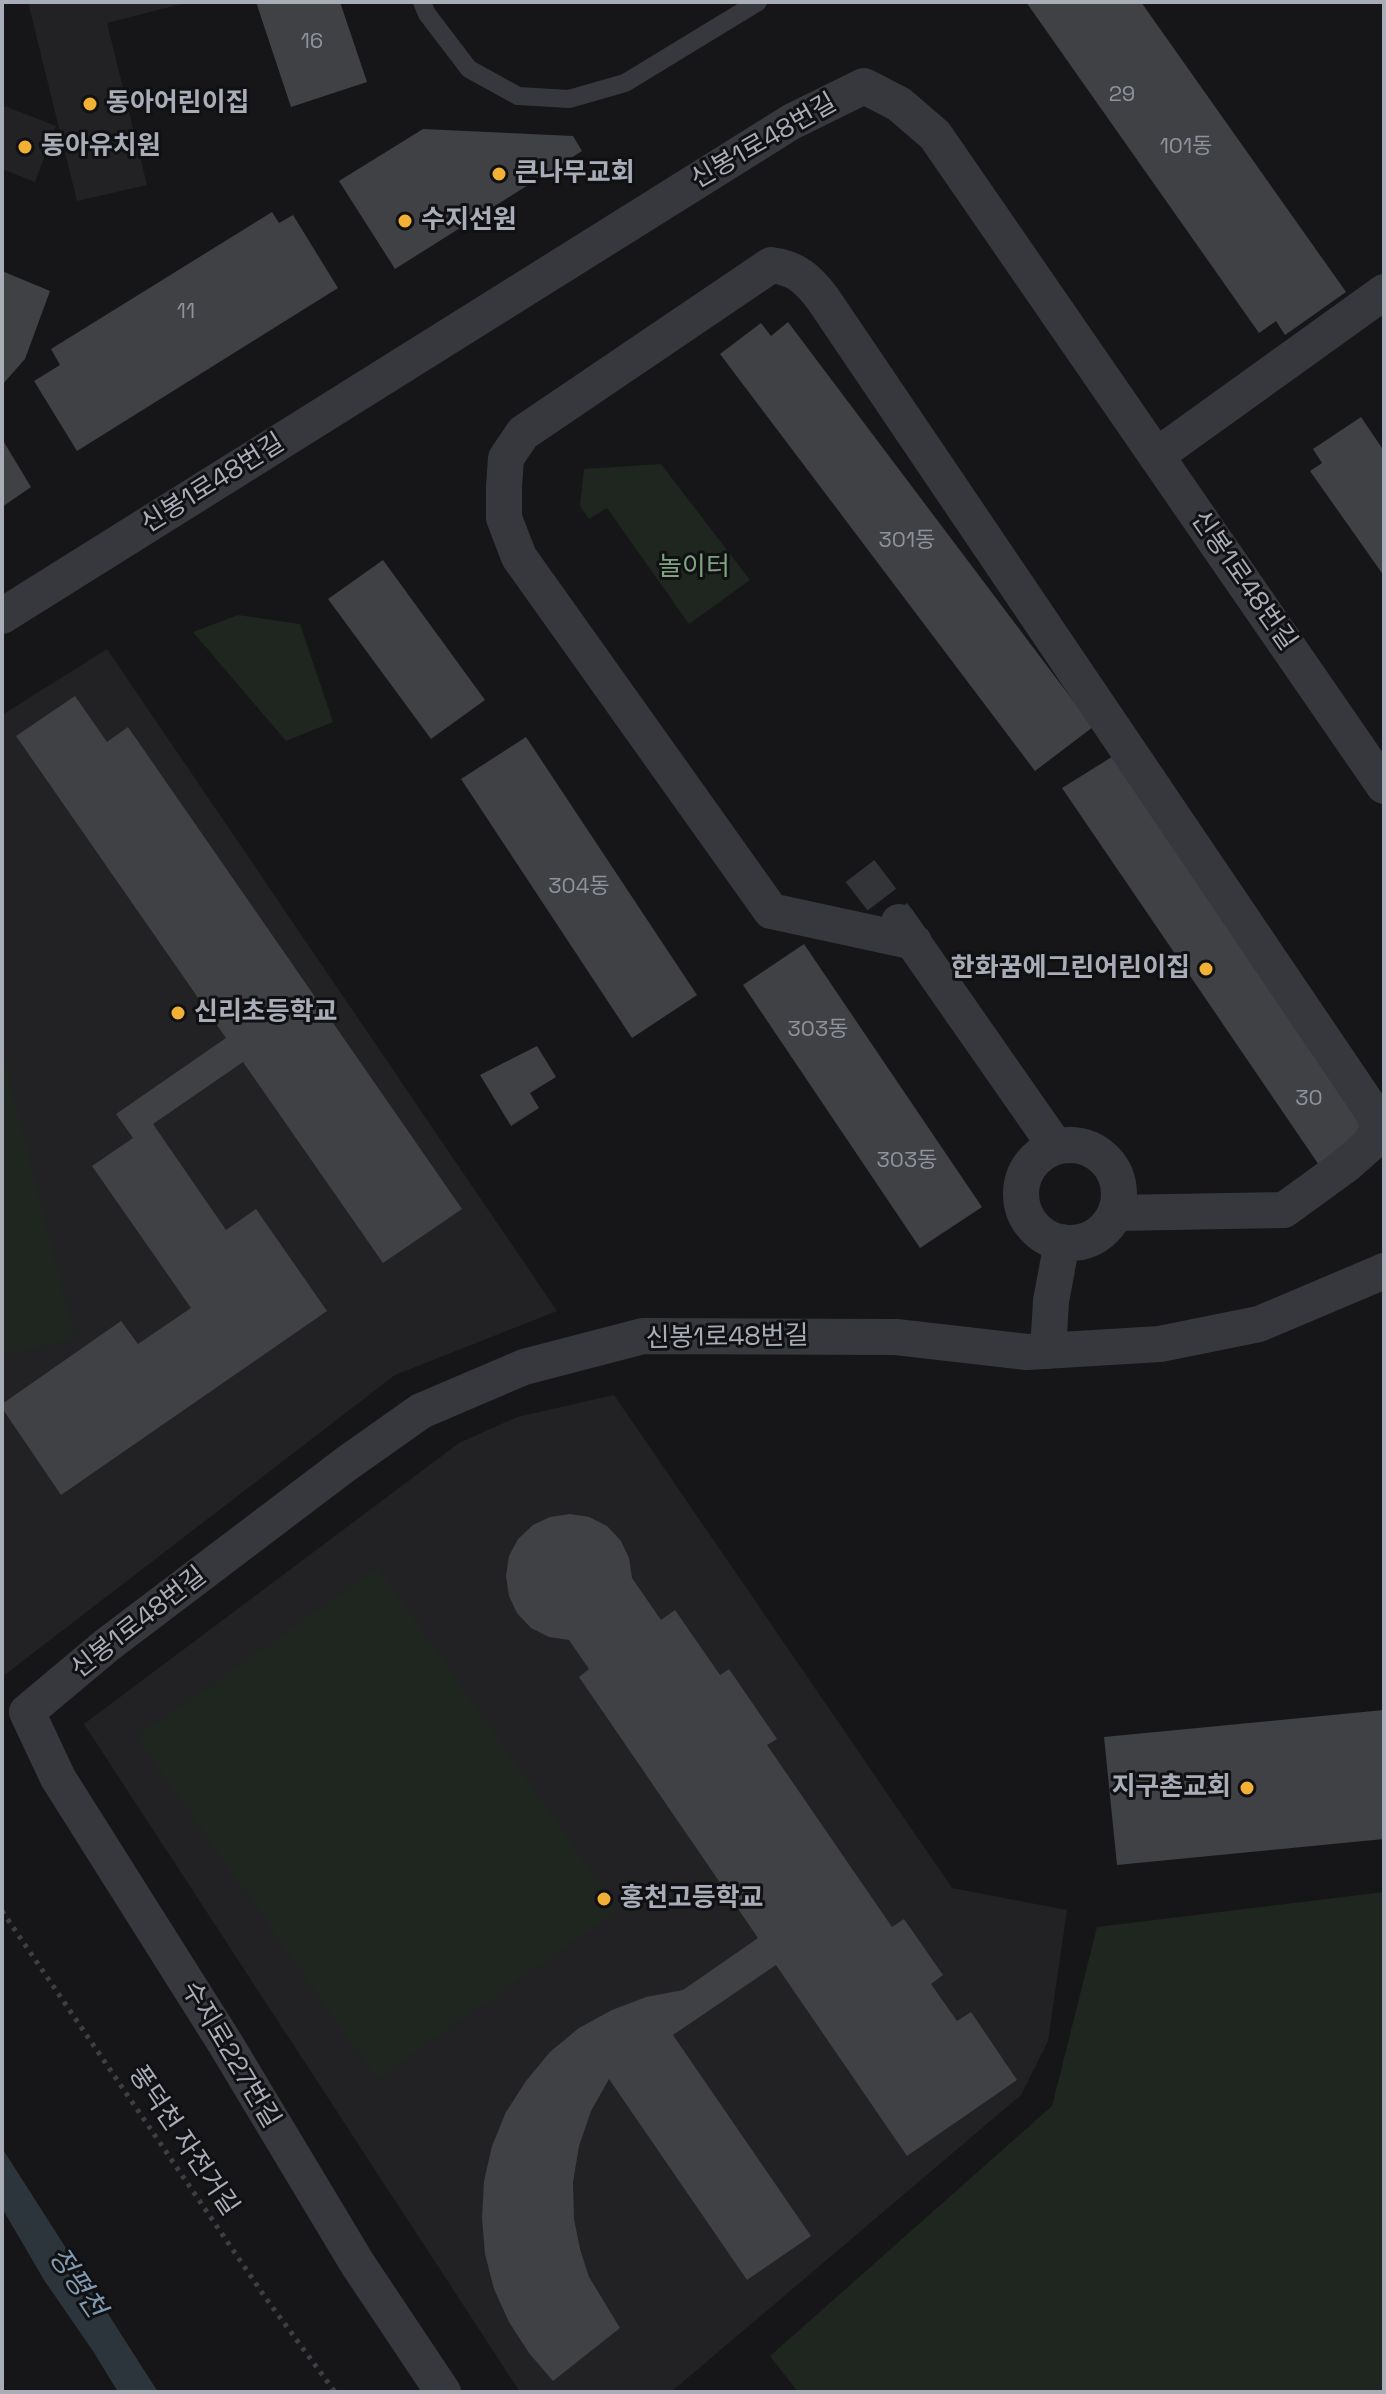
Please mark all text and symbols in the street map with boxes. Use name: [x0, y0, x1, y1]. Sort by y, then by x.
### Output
house number: 16: [301, 29, 323, 55]
house number: 29: [1109, 82, 1135, 108]
place label: 동아어린이집: [106, 88, 250, 120]
street label: 신봉1로48번길: [686, 88, 842, 196]
marker: 동아어린이집: [81, 95, 99, 113]
place label: 동아유치원: [41, 131, 161, 163]
house number: 101동: [1160, 134, 1212, 160]
marker: 동아유치원: [16, 138, 34, 156]
place label: 큰나무교회: [515, 158, 635, 190]
marker: 큰나무교회: [490, 165, 508, 183]
place label: 수지선원: [421, 205, 517, 237]
marker: 수지선원: [396, 212, 414, 230]
house number: 11: [177, 299, 195, 325]
street label: 신봉1로48번길: [136, 428, 290, 540]
street label: 신봉1로48번길: [1183, 505, 1303, 657]
house number: 301동: [879, 528, 935, 554]
park label: 놀이터: [658, 552, 730, 584]
house number: 304동: [548, 874, 610, 900]
place label: 한화꿈에그린어린이집: [951, 953, 1190, 985]
marker: 한화꿈에그린어린이집: [1197, 960, 1215, 978]
place label: 신리초등학교: [194, 997, 338, 1029]
marker: 신리초등학교: [169, 1004, 187, 1022]
house number: 303동: [788, 1017, 848, 1043]
house number: 30: [1295, 1086, 1323, 1112]
house number: 303동: [877, 1148, 937, 1174]
street label: 신봉1로48번길: [645, 1321, 809, 1355]
street label: 신봉1로48번길: [65, 1561, 213, 1685]
place label: 지구촌교회: [1111, 1772, 1231, 1804]
marker: 지구촌교회: [1238, 1779, 1256, 1797]
place label: 홍천고등학교: [620, 1883, 764, 1915]
marker: 홍천고등학교: [595, 1890, 613, 1908]
street label: 수지로227번길: [174, 1976, 286, 2134]
street label: 풍덕천 자전거길: [121, 2060, 245, 2222]
water label: 정평천: [40, 2242, 112, 2324]

